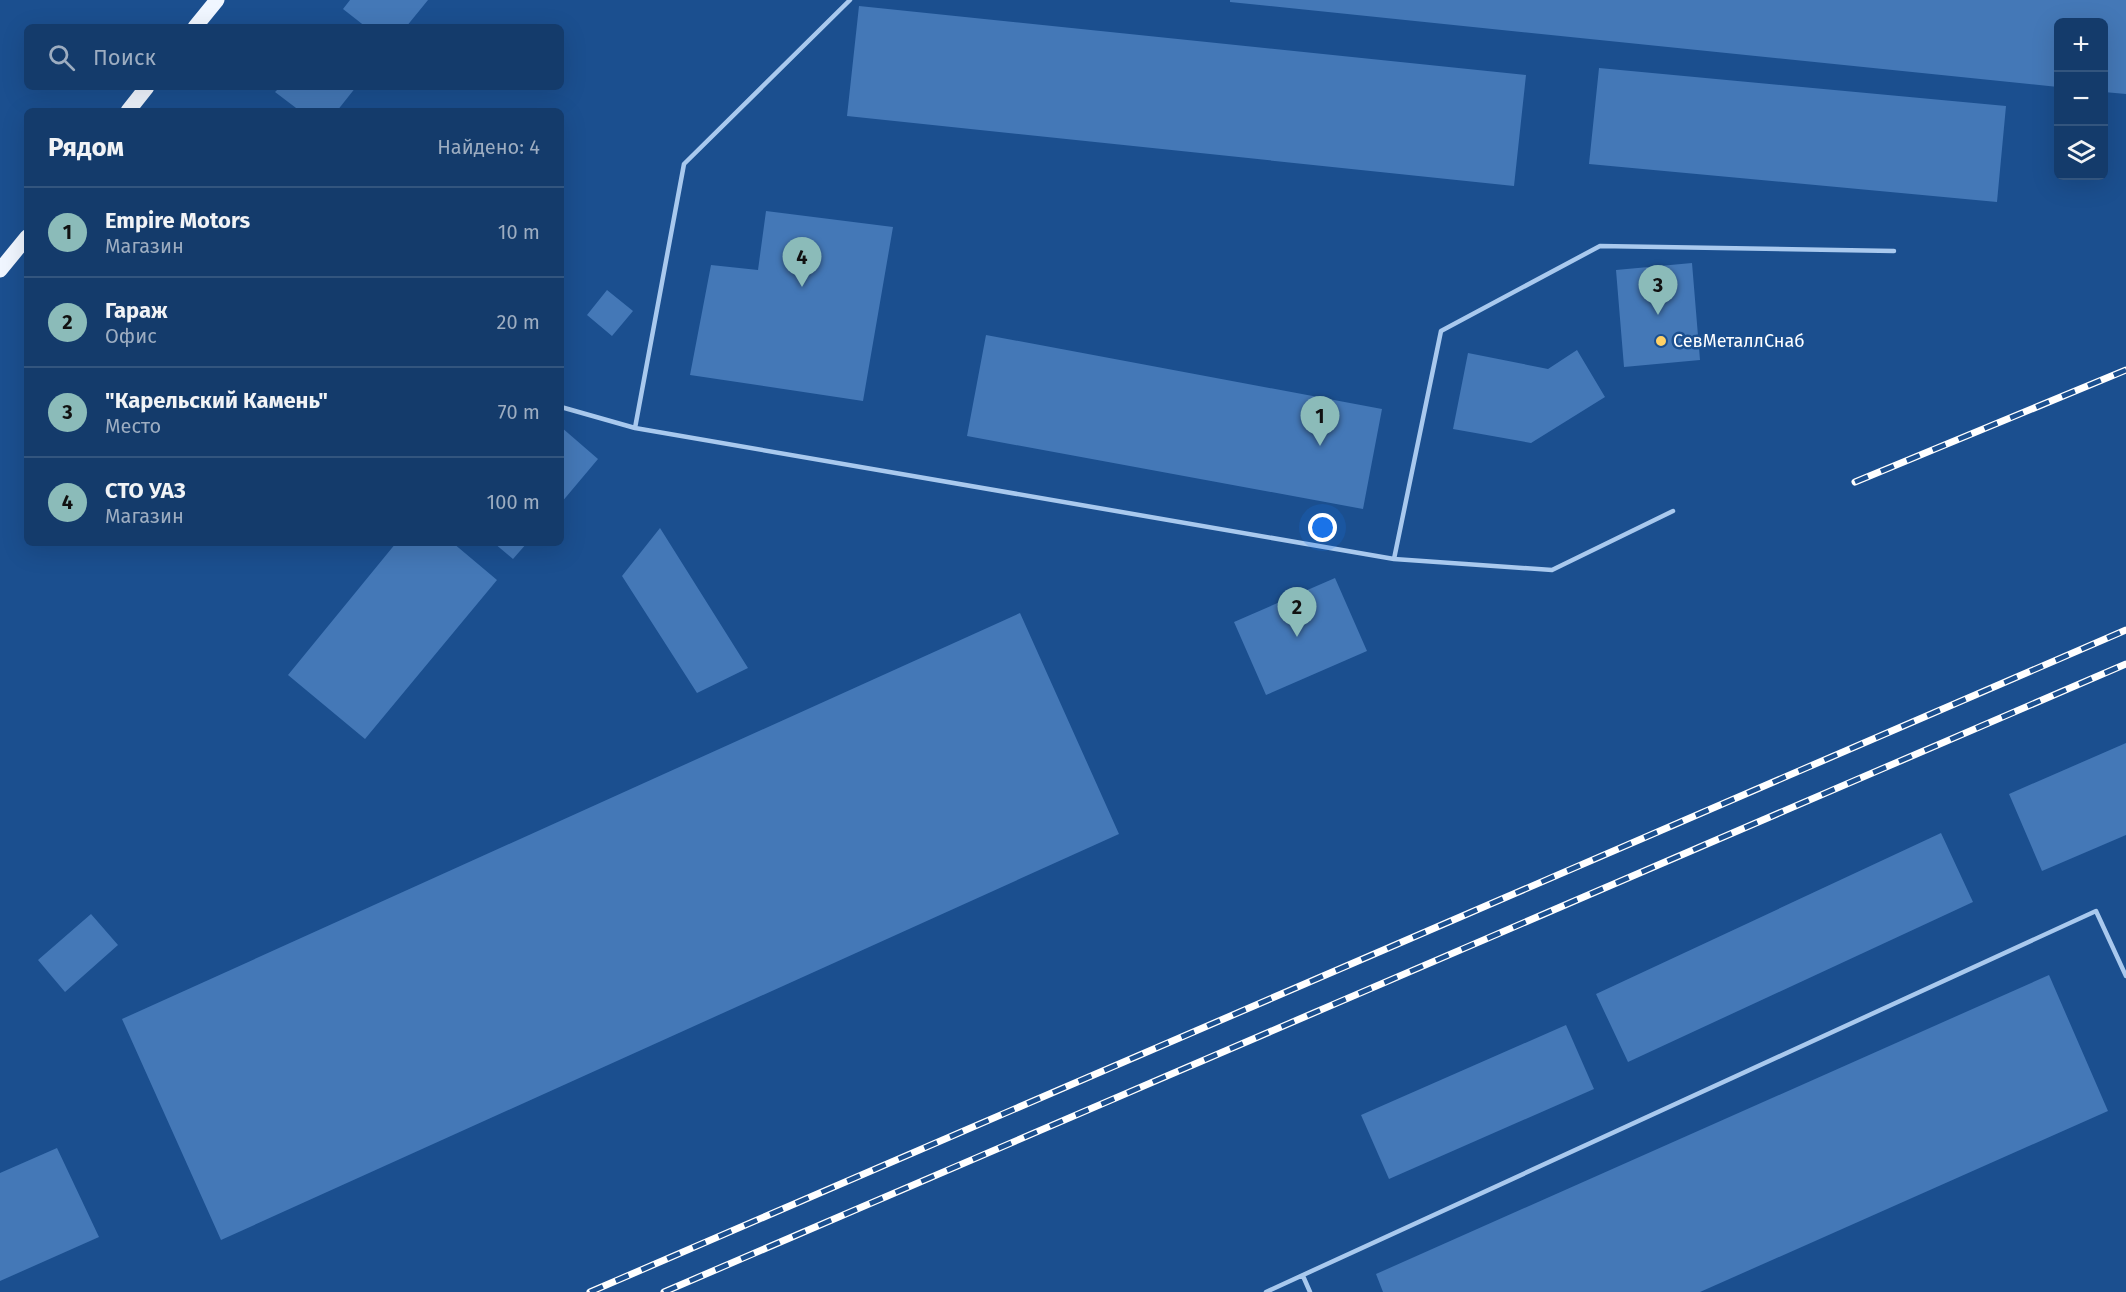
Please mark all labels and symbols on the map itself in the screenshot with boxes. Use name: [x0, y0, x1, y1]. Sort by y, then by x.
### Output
pin: 4: [782, 238, 822, 287]
pin: 3: [1638, 266, 1678, 315]
place label: СевМеталлСнаб: [1673, 330, 1805, 352]
marker: СевМеталлСнаб: [1654, 334, 1668, 348]
pin: 1: [1300, 396, 1340, 446]
your location: [1308, 513, 1337, 542]
pin: 2: [1278, 588, 1316, 637]

